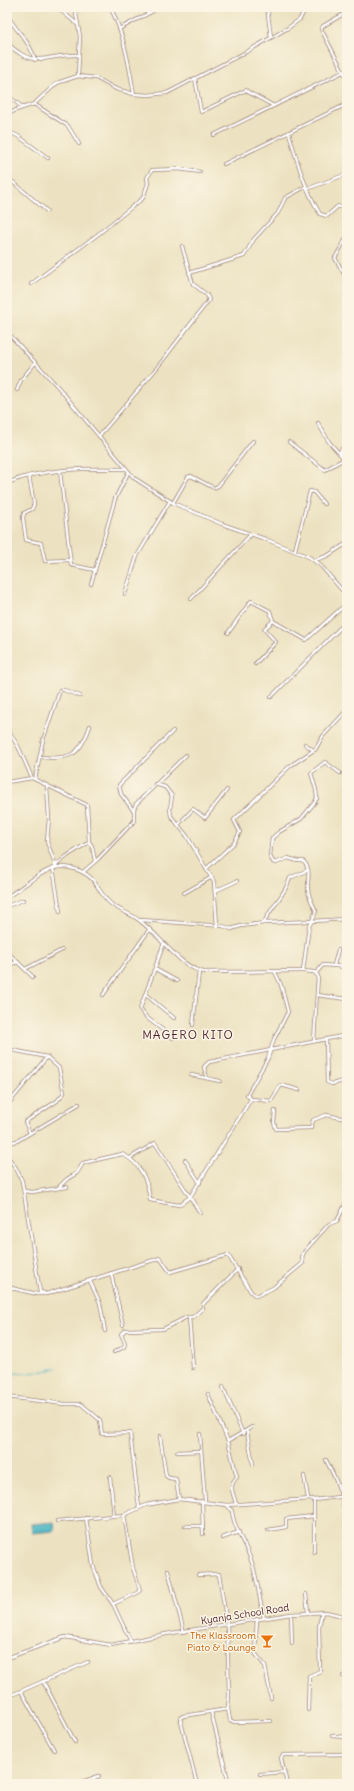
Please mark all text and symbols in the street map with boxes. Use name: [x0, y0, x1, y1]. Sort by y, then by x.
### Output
district label: MAGERO KITO: [142, 1027, 234, 1042]
street label: Kyanja School Road: [200, 1601, 290, 1627]
place label: The Klassroom Piato & Lounge: [187, 1629, 256, 1654]
bar icon: The Klassroom Piato & Lounge: [259, 1633, 275, 1649]

